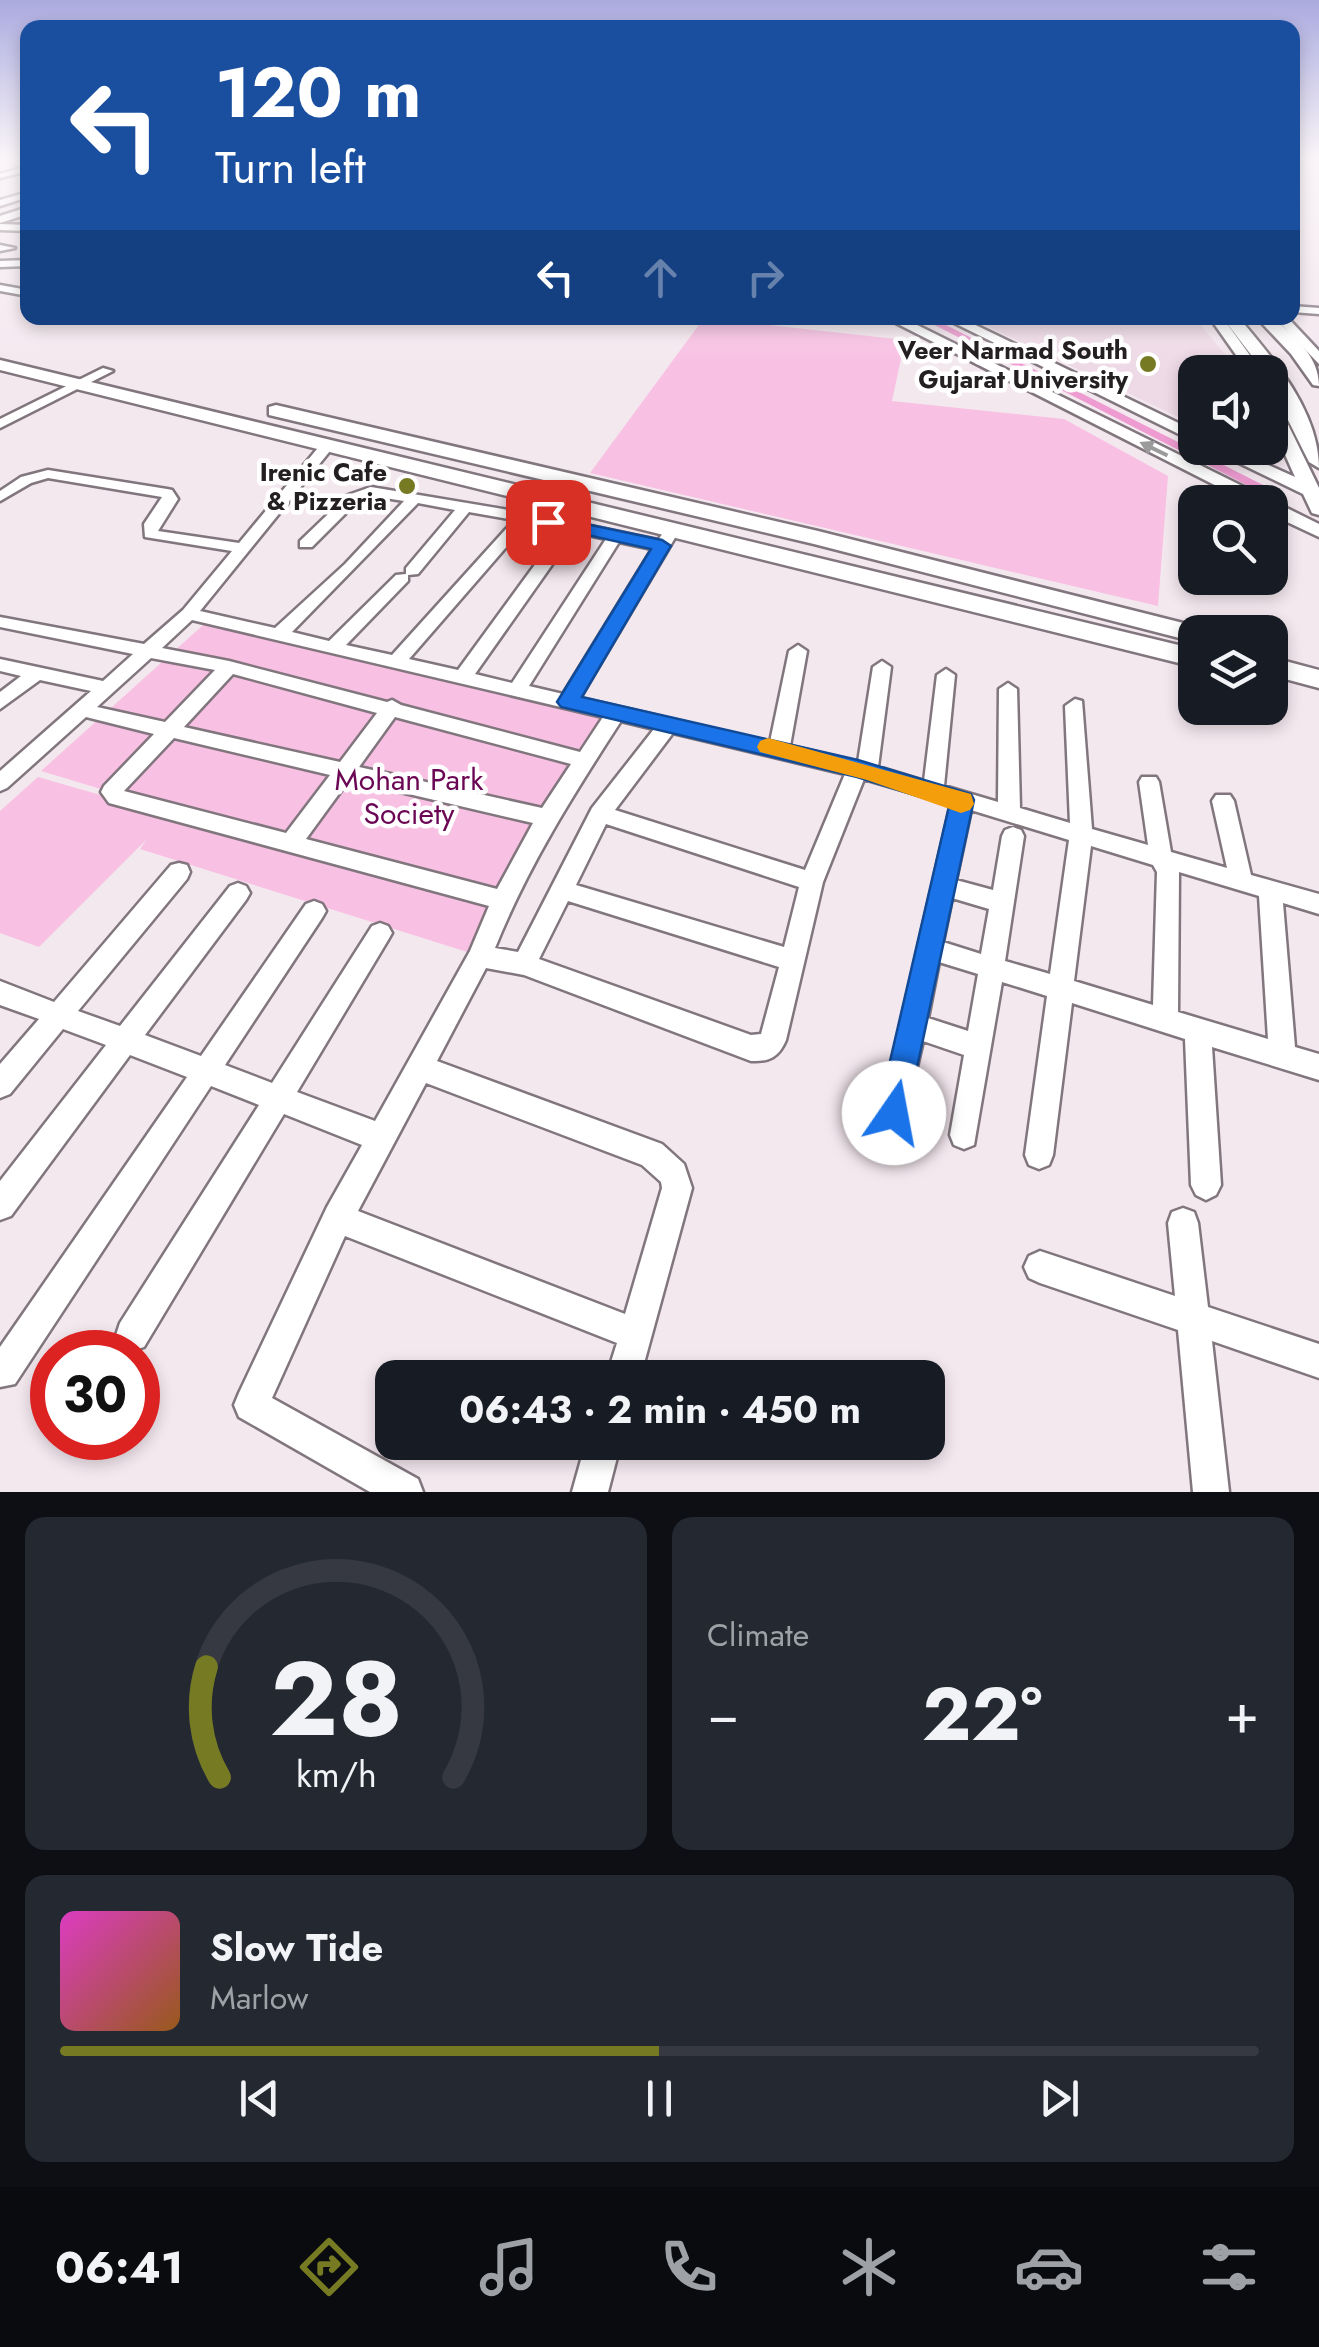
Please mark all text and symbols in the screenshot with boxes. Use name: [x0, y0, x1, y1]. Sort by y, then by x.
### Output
text: 120 m: [215, 42, 421, 143]
icon: left: [50, 60, 180, 190]
text: Turn left: [215, 135, 366, 200]
icon: left: [528, 250, 583, 305]
icon: ahead: [633, 250, 688, 305]
icon: right: [738, 250, 793, 305]
place label: Veer Narmad South Gujarat University: [897, 332, 1129, 397]
marker: Veer Narmad South Gujarat University: [1137, 353, 1159, 375]
map controls: [1178, 355, 1288, 725]
button: sound: [1178, 355, 1288, 465]
one-way arrow: [1139, 441, 1168, 458]
place label: Irenic Cafe & Pizzeria: [260, 454, 387, 519]
marker: Irenic Cafe & Pizzeria: [396, 475, 418, 497]
pin: [506, 480, 591, 565]
button: search: [1178, 485, 1288, 595]
icon: arrive: [521, 495, 576, 550]
button: layers: [1178, 615, 1288, 725]
park label: Mohan Park Society: [334, 758, 484, 835]
position arrow: [842, 1061, 946, 1165]
speed limit sign: 30: [30, 1330, 160, 1460]
text: 06:43 · 2 min · 450 m: [459, 1382, 861, 1437]
text: Climate: [707, 1612, 809, 1658]
text: 28: [269, 1624, 403, 1774]
text: 22°: [922, 1660, 1043, 1768]
text: −: [707, 1674, 739, 1754]
text: +: [1225, 1674, 1259, 1754]
text: km/h: [296, 1749, 376, 1800]
text: Slow Tide: [210, 1920, 383, 1975]
text: Marlow: [210, 1975, 308, 2021]
icon: previous: [232, 2071, 287, 2126]
icon: pause: [632, 2071, 687, 2126]
icon: next: [1032, 2071, 1087, 2126]
icon: directions: [294, 2232, 364, 2302]
icon: music: [474, 2232, 544, 2302]
icon: phone: [654, 2232, 724, 2302]
icon: climate: [834, 2232, 904, 2302]
icon: car: [1014, 2232, 1084, 2302]
icon: filters: [1194, 2232, 1264, 2302]
text: 06:41: [55, 2235, 184, 2300]

